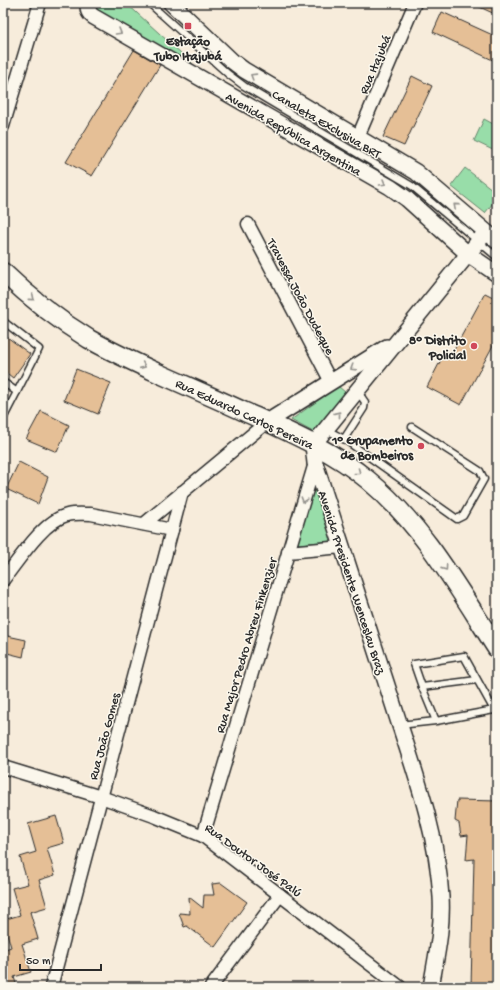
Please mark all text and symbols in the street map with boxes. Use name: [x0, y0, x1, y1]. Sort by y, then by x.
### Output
marker: Estação Tubo Itajubá: [183, 21, 193, 31]
one-way arrow: [115, 28, 122, 35]
street label: Rua Itajubá: [357, 32, 396, 97]
place label: Estação Tubo Itajubá: [153, 35, 222, 65]
one-way arrow: [250, 74, 257, 81]
street label: Canaleta Exclusiva BRT: [269, 88, 384, 163]
street label: Avenida República Argentina: [222, 90, 364, 181]
one-way arrow: [379, 179, 386, 186]
one-way arrow: [454, 204, 461, 211]
street label: Travessa João Dudeque: [262, 236, 337, 358]
one-way arrow: [27, 294, 35, 301]
place label: 8° Distrito Policial: [409, 334, 466, 364]
marker: 8° Distrito Policial: [469, 341, 479, 351]
one-way arrow: [138, 361, 146, 369]
one-way arrow: [350, 363, 357, 371]
street label: Rua Eduardo Carlos Pereira: [173, 377, 316, 454]
one-way arrow: [333, 412, 340, 419]
place label: 1° Grupamento de Bombeiros: [331, 434, 414, 464]
marker: 1° Grupamento de Bombeiros: [416, 441, 426, 451]
one-way arrow: [354, 467, 361, 475]
street label: Avenida Presidente Wenceslau Braz: [314, 489, 388, 678]
one-way arrow: [300, 496, 309, 503]
street label: Rua Major Pedro Abreu Finkenzier: [213, 555, 282, 735]
one-way arrow: [440, 564, 447, 571]
street label: Rua João Gomes: [87, 690, 125, 782]
street label: Rua Doutor José Palú: [201, 821, 304, 901]
scale bar: [20, 946, 101, 972]
text: 50 m: [26, 955, 51, 969]

